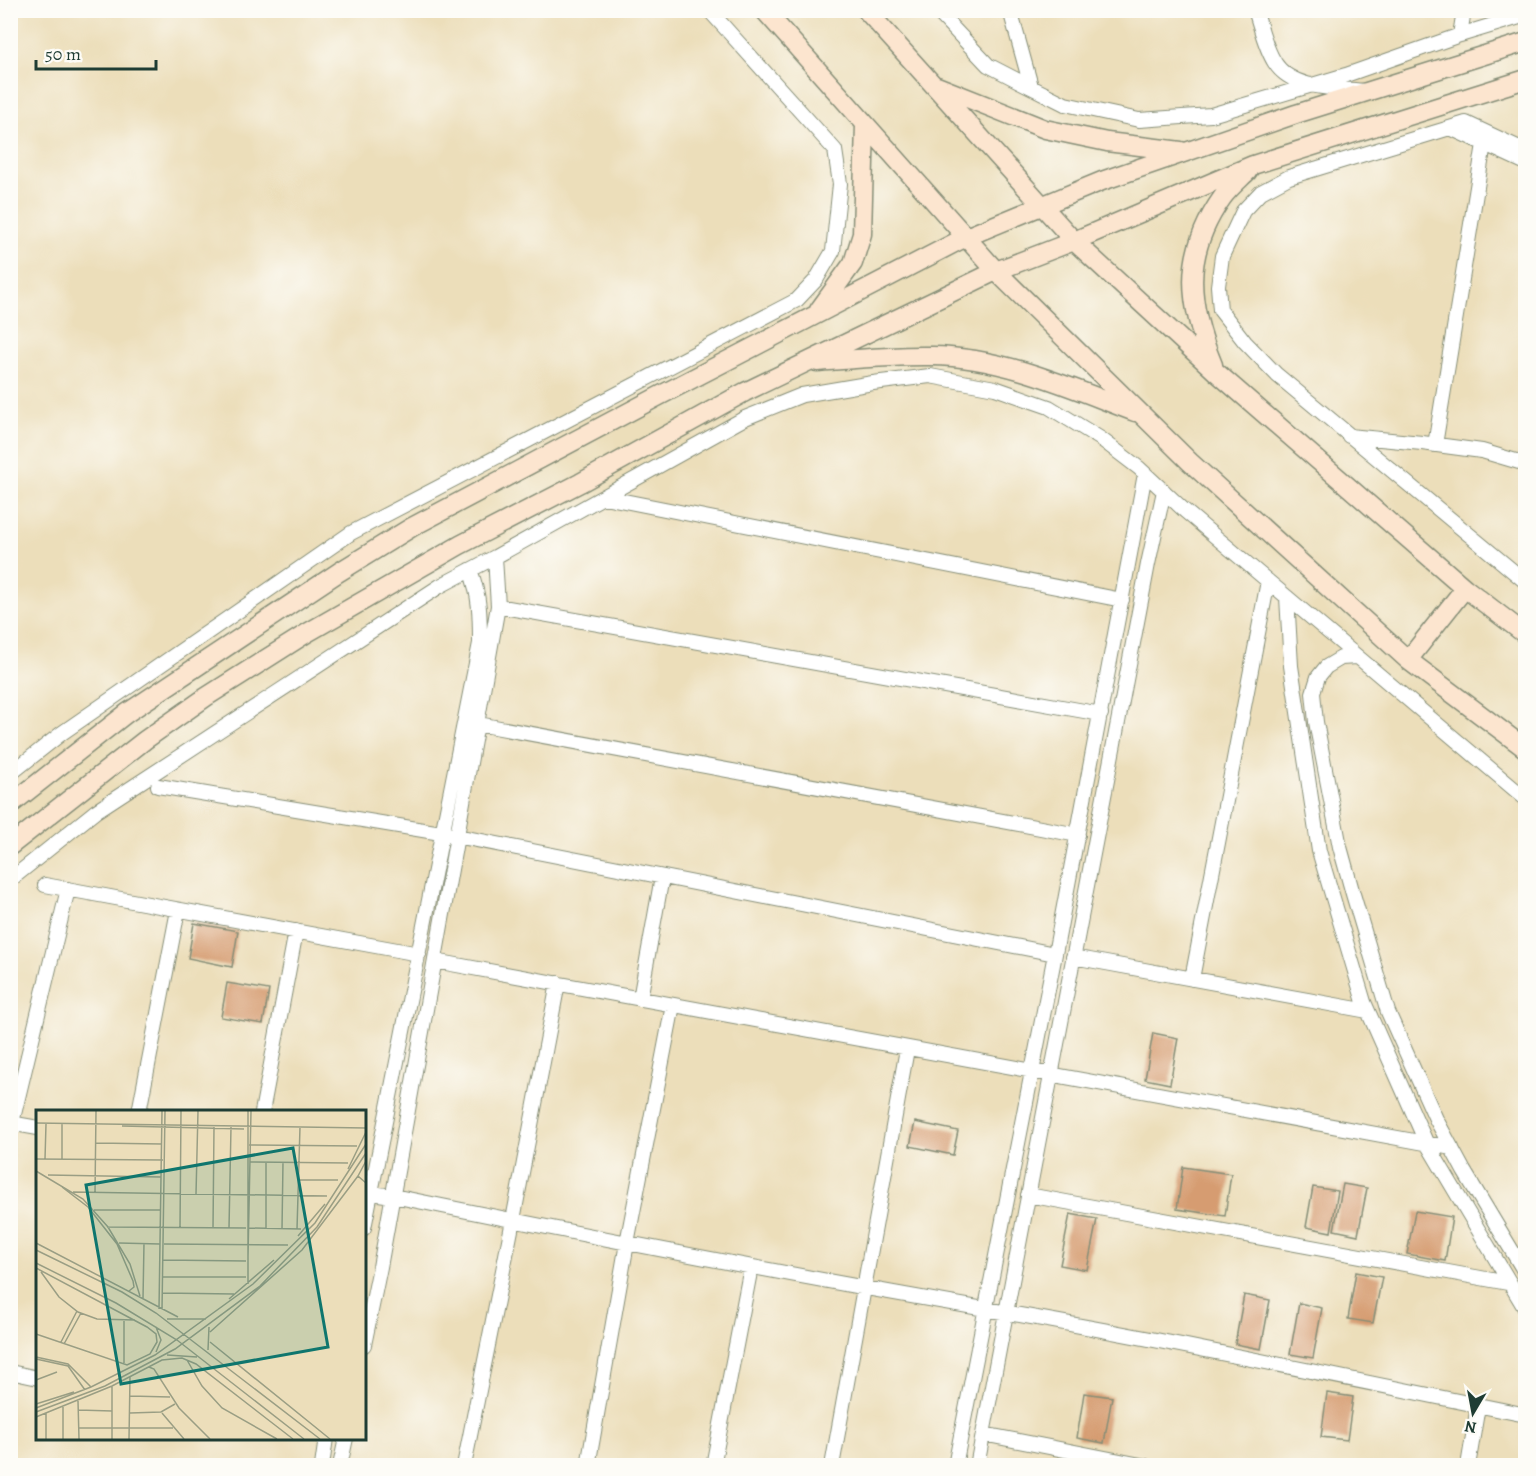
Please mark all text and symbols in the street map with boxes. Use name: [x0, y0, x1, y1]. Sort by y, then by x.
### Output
scale bar: [36, 33, 156, 71]
text: 50 m: [45, 42, 81, 66]
inset map: [36, 1110, 366, 1440]
north arrow: [1443, 1383, 1503, 1443]
text: N: [1463, 1415, 1478, 1439]

